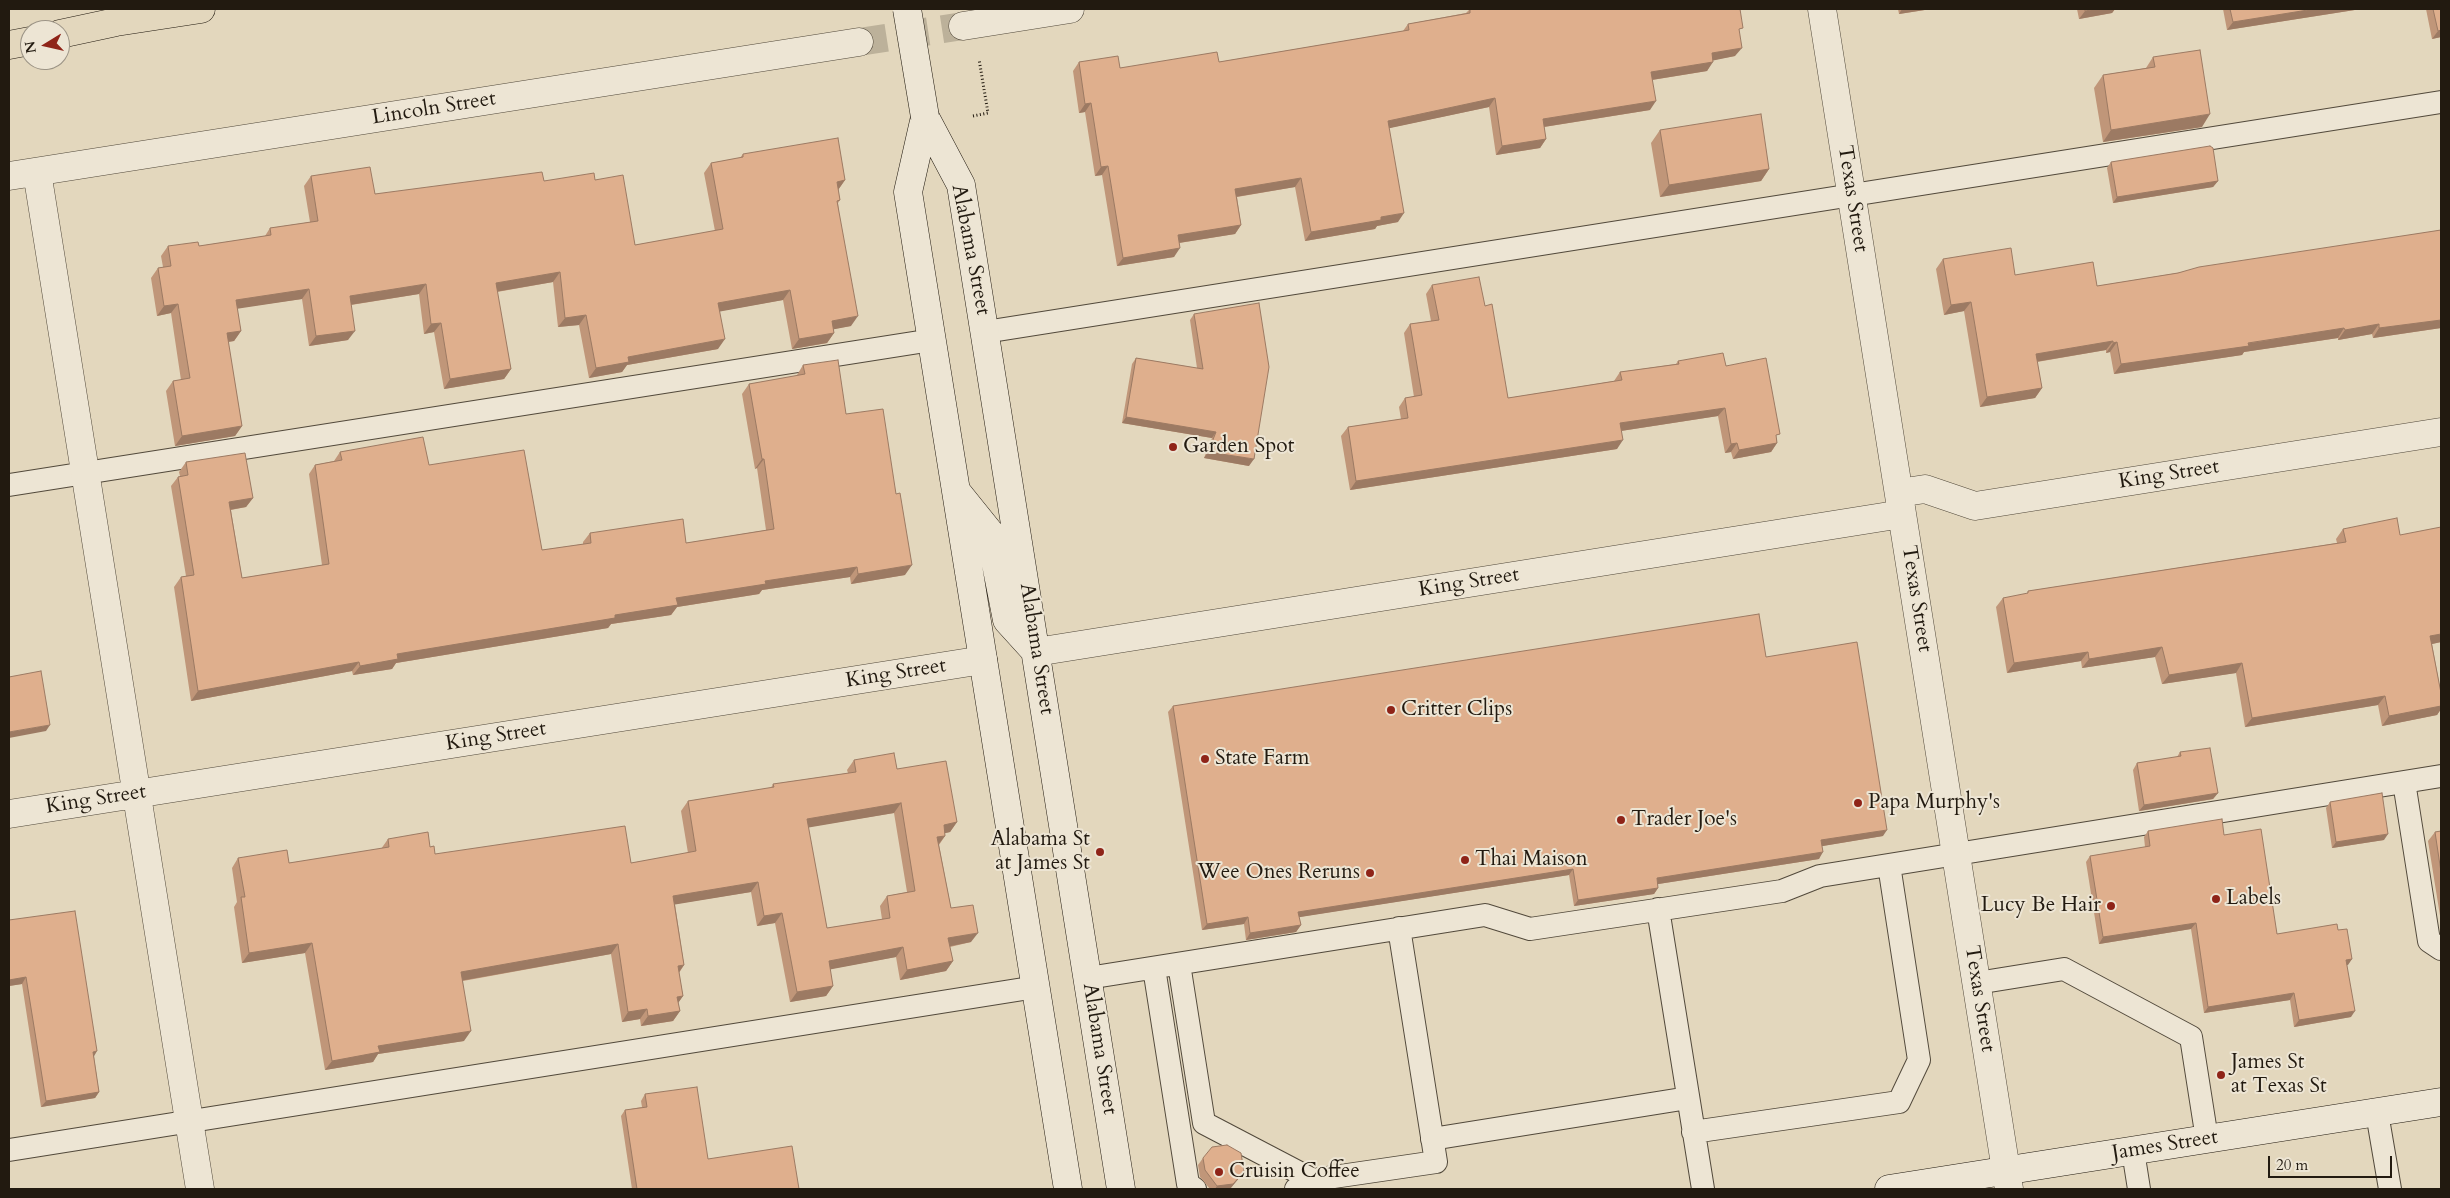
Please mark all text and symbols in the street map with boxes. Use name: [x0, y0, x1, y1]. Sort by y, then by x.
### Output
north arrow: [20, 20, 70, 70]
text: N: [20, 40, 41, 55]
street label: Lincoln Street: [370, 87, 498, 131]
street label: Texas Street: [1831, 144, 1873, 254]
street label: Alabama Street: [945, 182, 995, 318]
place label: Garden Spot: [1183, 434, 1294, 460]
marker: Garden Spot: [1167, 441, 1179, 453]
street label: King Street: [2117, 455, 2221, 495]
street label: Texas Street: [1895, 544, 1937, 654]
street label: King Street: [1417, 563, 1521, 603]
street label: Alabama Street: [1013, 581, 1059, 717]
street label: King Street: [844, 654, 948, 694]
place label: Critter Clips: [1401, 697, 1512, 723]
marker: Critter Clips: [1385, 704, 1397, 716]
street label: King Street: [444, 717, 548, 757]
place label: State Farm: [1215, 746, 1310, 772]
marker: State Farm: [1199, 753, 1211, 765]
street label: King Street: [44, 780, 148, 820]
place label: Papa Murphy's: [1868, 790, 2000, 816]
marker: Papa Murphy's: [1852, 797, 1864, 809]
place label: Trader Joe's: [1631, 807, 1737, 833]
marker: Trader Joe's: [1615, 814, 1627, 826]
place label: Alabama St at James St: [991, 827, 1090, 877]
marker: Alabama St at James St: [1094, 846, 1106, 858]
place label: Thai Maison: [1475, 847, 1588, 873]
marker: Thai Maison: [1459, 854, 1471, 866]
place label: Wee Ones Reruns: [1198, 860, 1360, 886]
marker: Wee Ones Reruns: [1364, 867, 1376, 879]
place label: Labels: [2226, 886, 2281, 912]
place label: Lucy Be Hair: [1981, 893, 2101, 919]
marker: Labels: [2210, 893, 2222, 905]
marker: Lucy Be Hair: [2105, 900, 2117, 912]
street label: Texas Street: [1958, 944, 2000, 1054]
street label: Alabama Street: [1076, 981, 1122, 1117]
place label: James St at Texas St: [2231, 1050, 2327, 1100]
marker: James St at Texas St: [2215, 1069, 2227, 1081]
street label: James Street: [2110, 1125, 2220, 1167]
scale bar: [2270, 1146, 2394, 1178]
text: 20 m: [2276, 1155, 2308, 1175]
place label: Cruisin Coffee: [1229, 1159, 1360, 1185]
marker: Cruisin Coffee: [1213, 1166, 1225, 1178]

